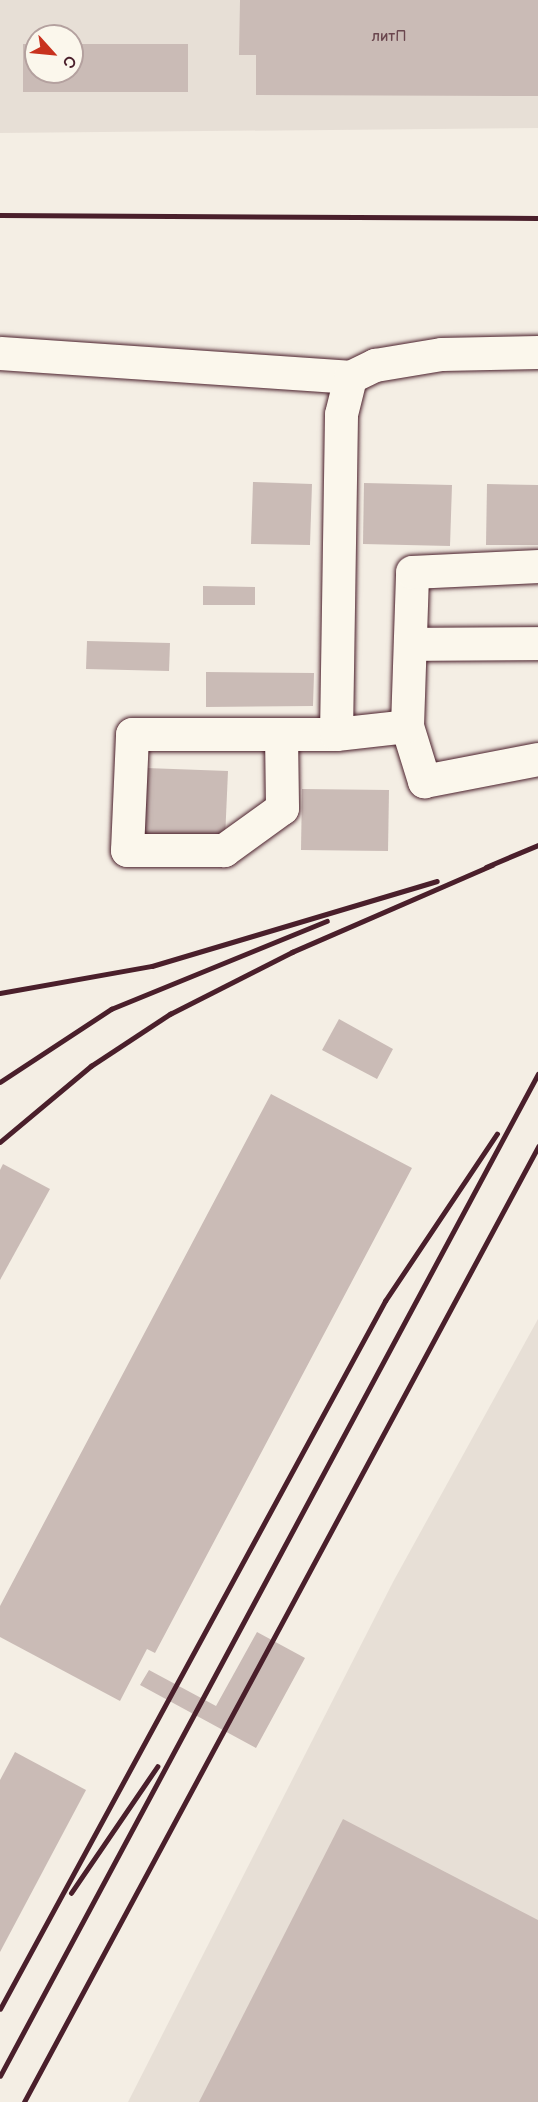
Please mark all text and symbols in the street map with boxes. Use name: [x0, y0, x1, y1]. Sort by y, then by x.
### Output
north arrow: [24, 24, 84, 84]
house number: литП: [371, 28, 407, 46]
text: С: [58, 52, 80, 71]

